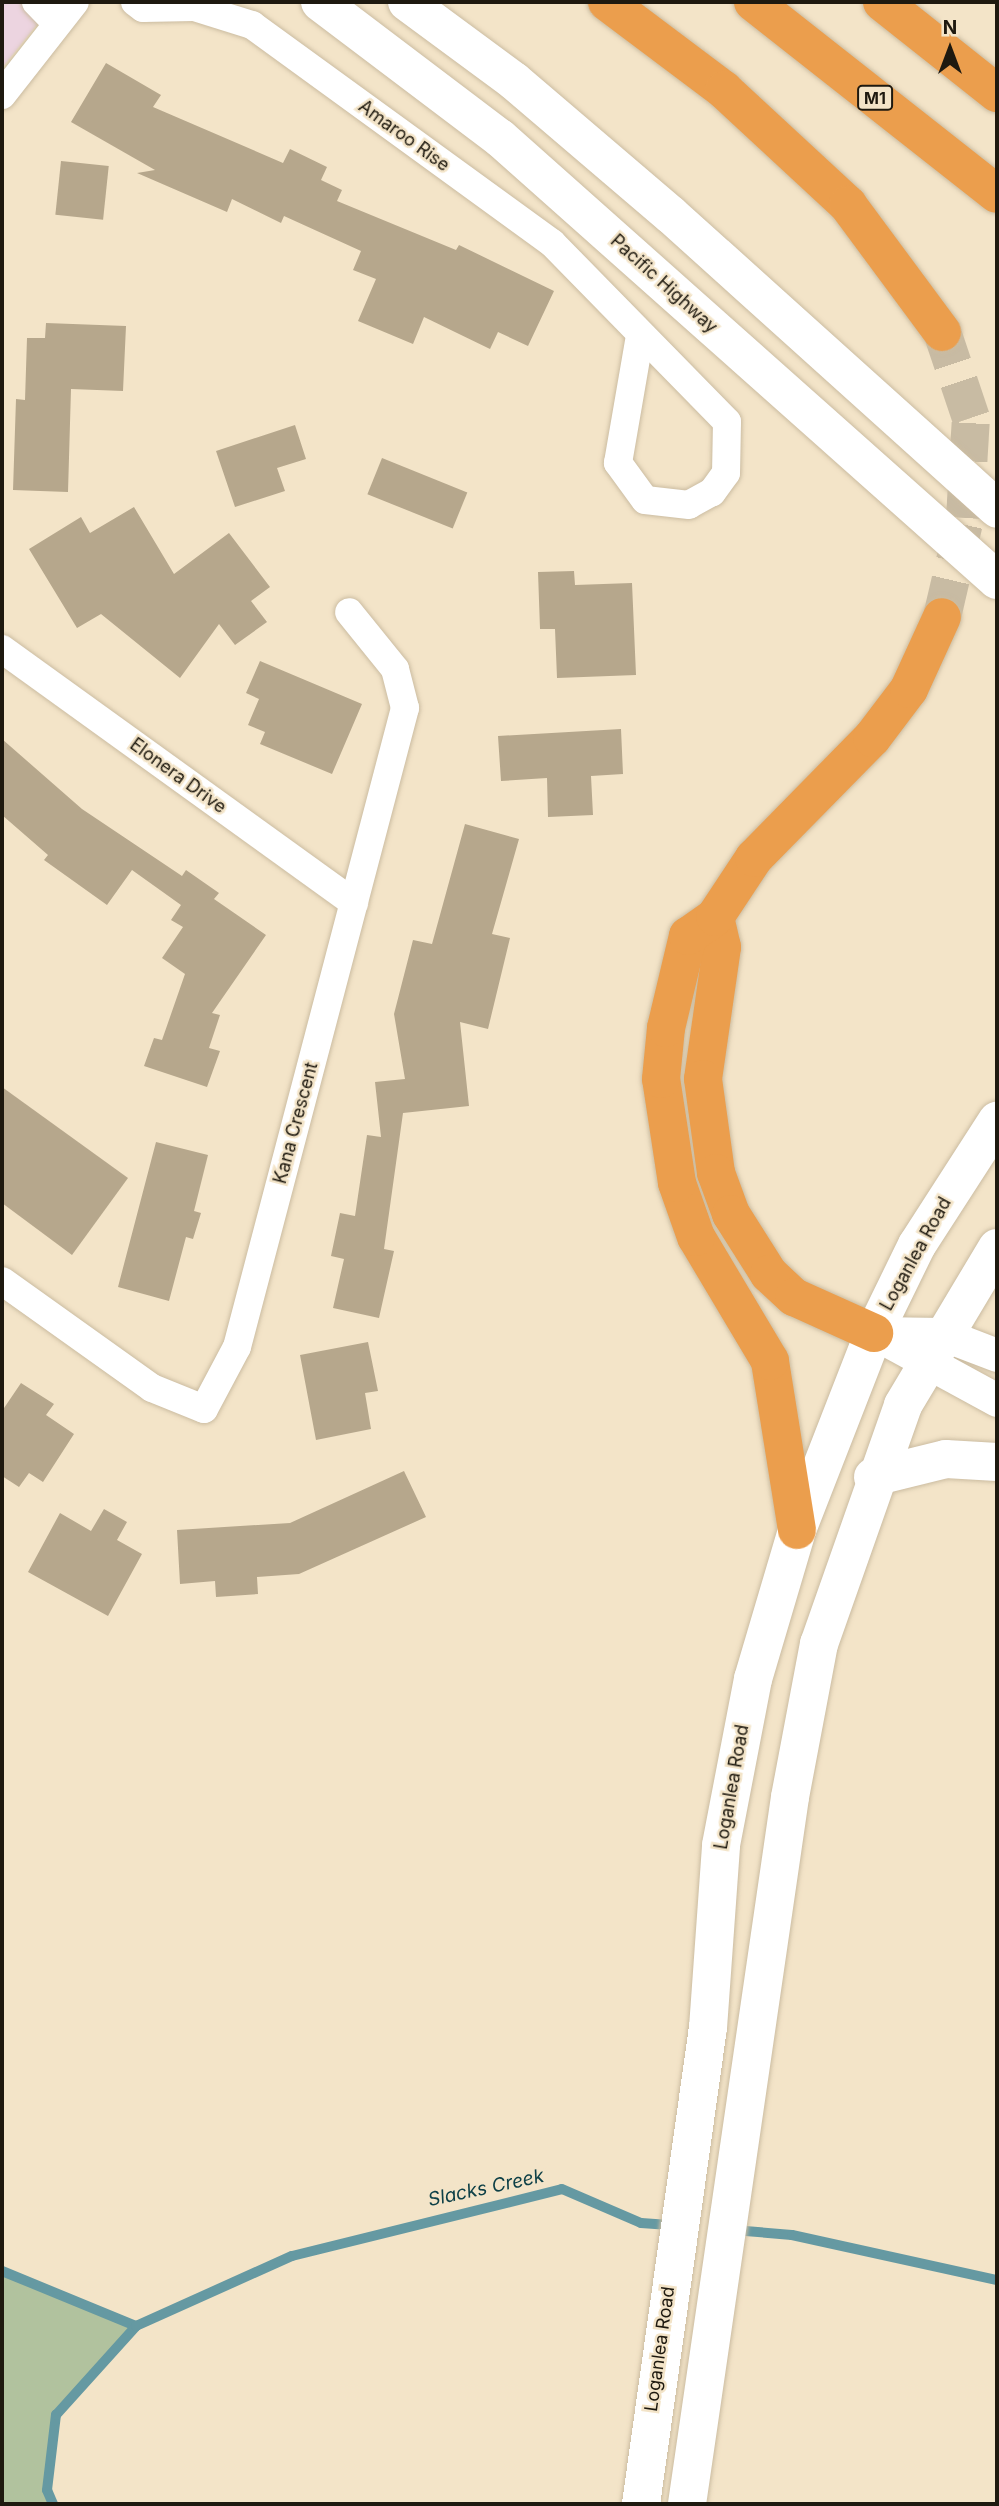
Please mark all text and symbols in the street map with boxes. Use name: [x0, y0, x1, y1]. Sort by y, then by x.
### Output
north arrow: [915, 14, 985, 84]
text: N: [943, 16, 957, 39]
road number: M1: [856, 86, 894, 110]
street label: Amaroo Rise: [354, 96, 454, 176]
street label: Pacific Highway: [606, 230, 722, 338]
street label: Elonera Drive: [126, 734, 230, 818]
street label: Kana Crescent: [269, 1060, 323, 1186]
street label: Loganlea Road: [876, 1194, 956, 1314]
street label: Loganlea Road: [710, 1723, 754, 1851]
water label: Slacks Creek: [426, 2165, 546, 2211]
street label: Loganlea Road: [641, 2285, 679, 2413]

